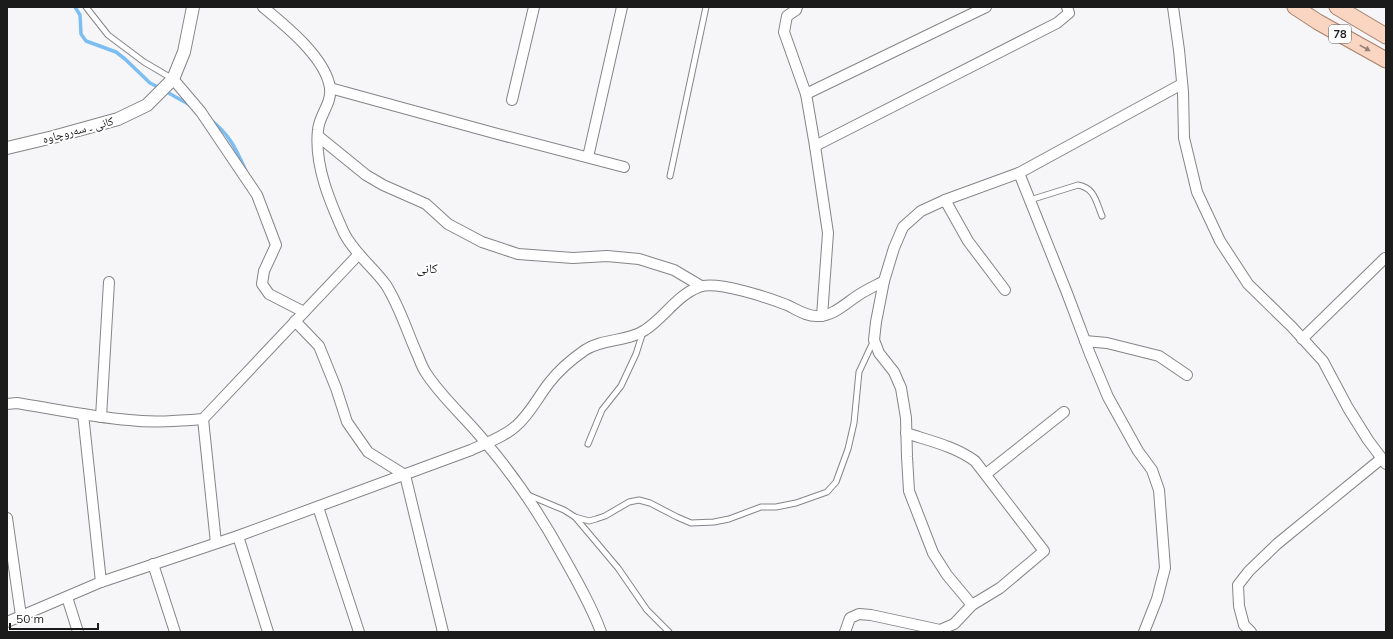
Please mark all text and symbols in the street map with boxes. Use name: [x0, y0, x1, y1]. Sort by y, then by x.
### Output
road number: 78: [1329, 25, 1351, 43]
one-way arrow: [1359, 45, 1371, 51]
street label: کانی ـ سەروچاوە: [41, 113, 115, 146]
district label: کانی: [416, 260, 438, 277]
scale bar: [10, 605, 98, 631]
text: 50 m: [16, 611, 44, 626]

